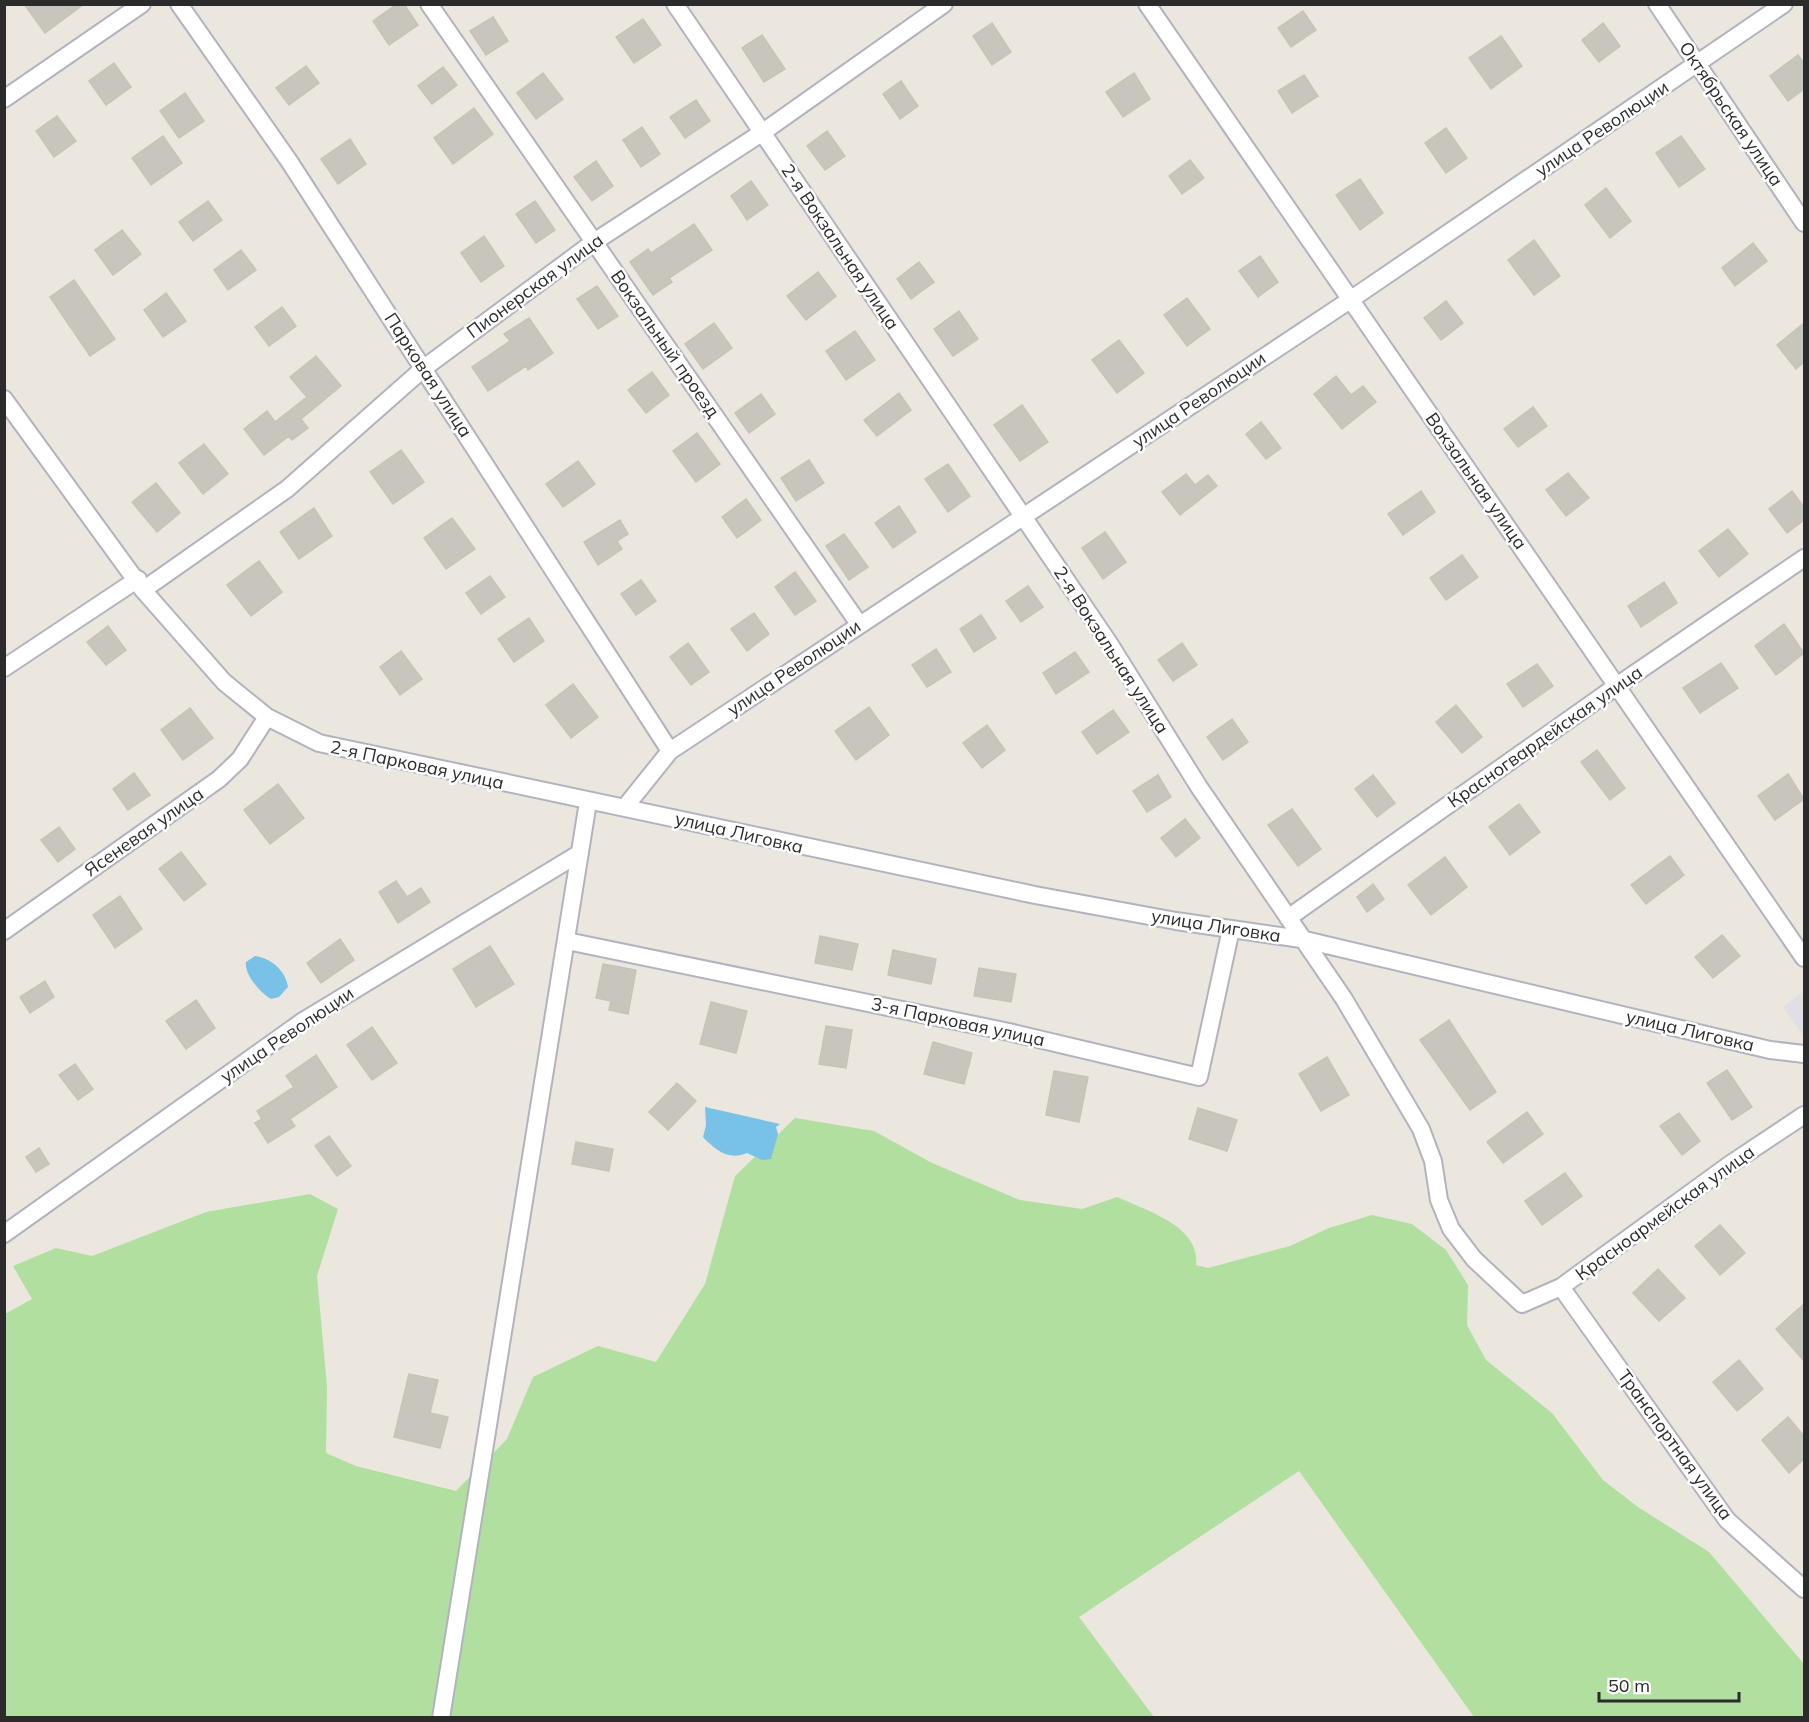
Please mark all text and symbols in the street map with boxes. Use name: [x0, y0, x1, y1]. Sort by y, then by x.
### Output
street label: Октябрьская улица: [1674, 37, 1788, 191]
street label: улица Революции: [1531, 75, 1673, 182]
street label: 2-я Вокзальная улица: [776, 160, 904, 334]
street label: Пионерская улица: [462, 228, 608, 343]
street label: Вокзальный проезд: [606, 265, 725, 422]
street label: Парковая улица: [380, 308, 477, 441]
street label: улица Революции: [1128, 346, 1270, 453]
street label: Вокзальная улица: [1421, 408, 1532, 554]
street label: 2-я Вокзальная улица: [1049, 562, 1174, 738]
street label: улица Революции: [723, 614, 865, 721]
street label: Красногвардейская улица: [1443, 660, 1647, 813]
street label: 2-я Парковая улица: [328, 735, 506, 794]
street label: Ясеневая улица: [80, 782, 208, 881]
street label: улица Лиговка: [673, 807, 805, 858]
street label: улица Лиговка: [1150, 904, 1282, 947]
street label: улица Революции: [216, 981, 358, 1088]
street label: 3-я Парковая улица: [869, 992, 1047, 1051]
street label: улица Лиговка: [1624, 1005, 1756, 1056]
street label: Красноармейская улица: [1571, 1140, 1759, 1285]
street label: Транспортная улица: [1613, 1365, 1738, 1524]
scale bar: [1599, 1665, 1738, 1703]
text: 50 m: [1608, 1674, 1650, 1697]

